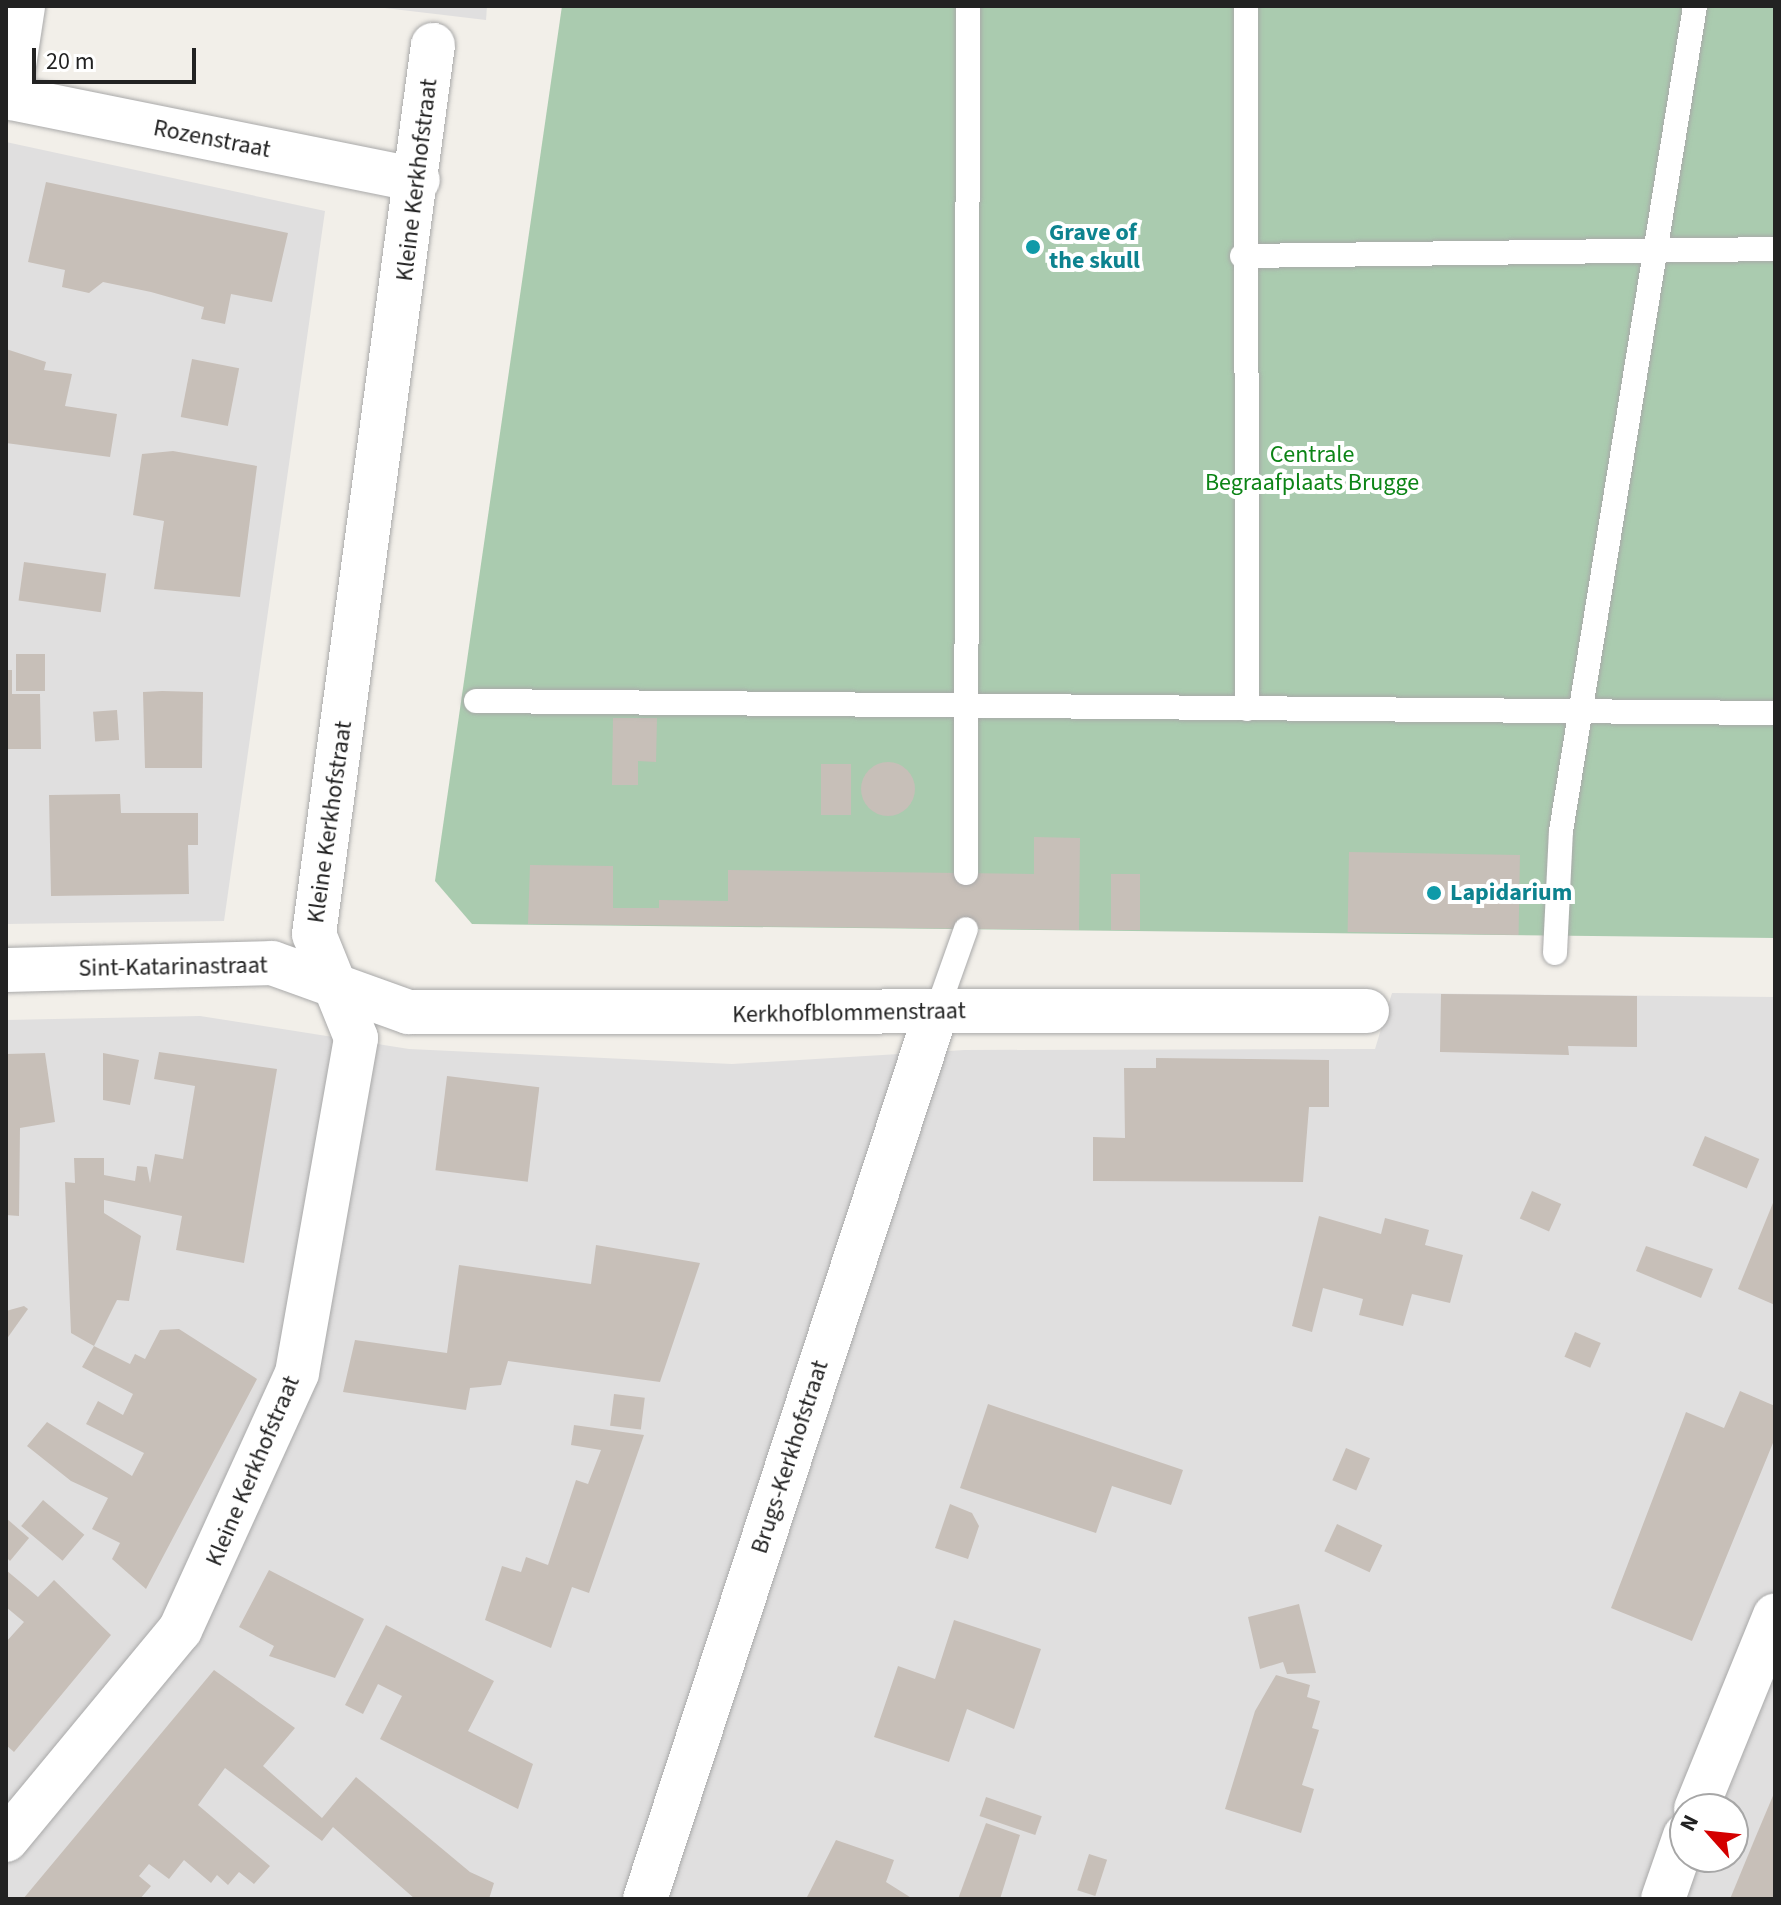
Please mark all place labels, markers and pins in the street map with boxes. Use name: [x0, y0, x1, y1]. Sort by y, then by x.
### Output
place label: Grave of the skull: [1049, 219, 1140, 275]
marker: Grave of the skull: [1024, 238, 1042, 256]
place label: Lapidarium: [1450, 879, 1572, 907]
marker: Lapidarium: [1425, 884, 1443, 902]

